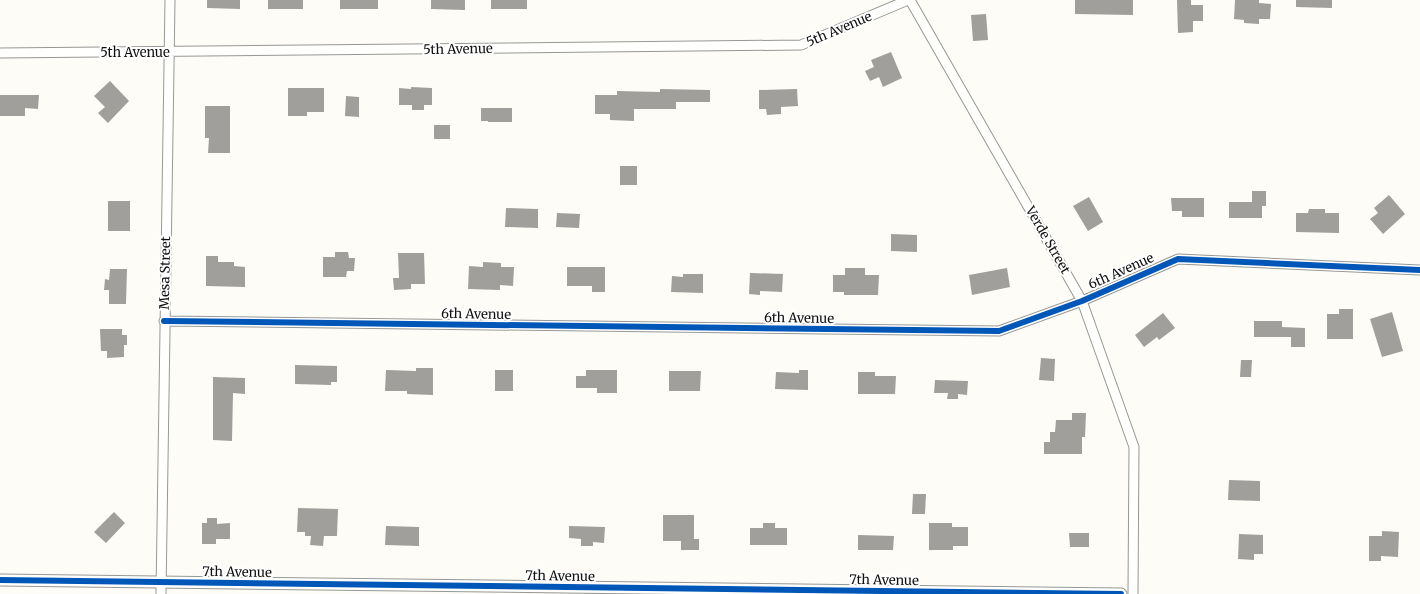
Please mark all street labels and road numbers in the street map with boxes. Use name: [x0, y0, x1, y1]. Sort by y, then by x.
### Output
street label: 5th Avenue: [804, 8, 874, 50]
street label: 5th Avenue: [423, 40, 493, 58]
street label: 5th Avenue: [100, 44, 170, 61]
street label: Verde Street: [1021, 202, 1074, 277]
street label: Mesa Street: [156, 236, 174, 310]
street label: 6th Avenue: [1086, 249, 1157, 293]
street label: 6th Avenue: [441, 305, 511, 323]
street label: 6th Avenue: [764, 309, 834, 327]
street label: 7th Avenue: [202, 563, 272, 581]
street label: 7th Avenue: [525, 567, 595, 585]
street label: 7th Avenue: [849, 571, 919, 589]

